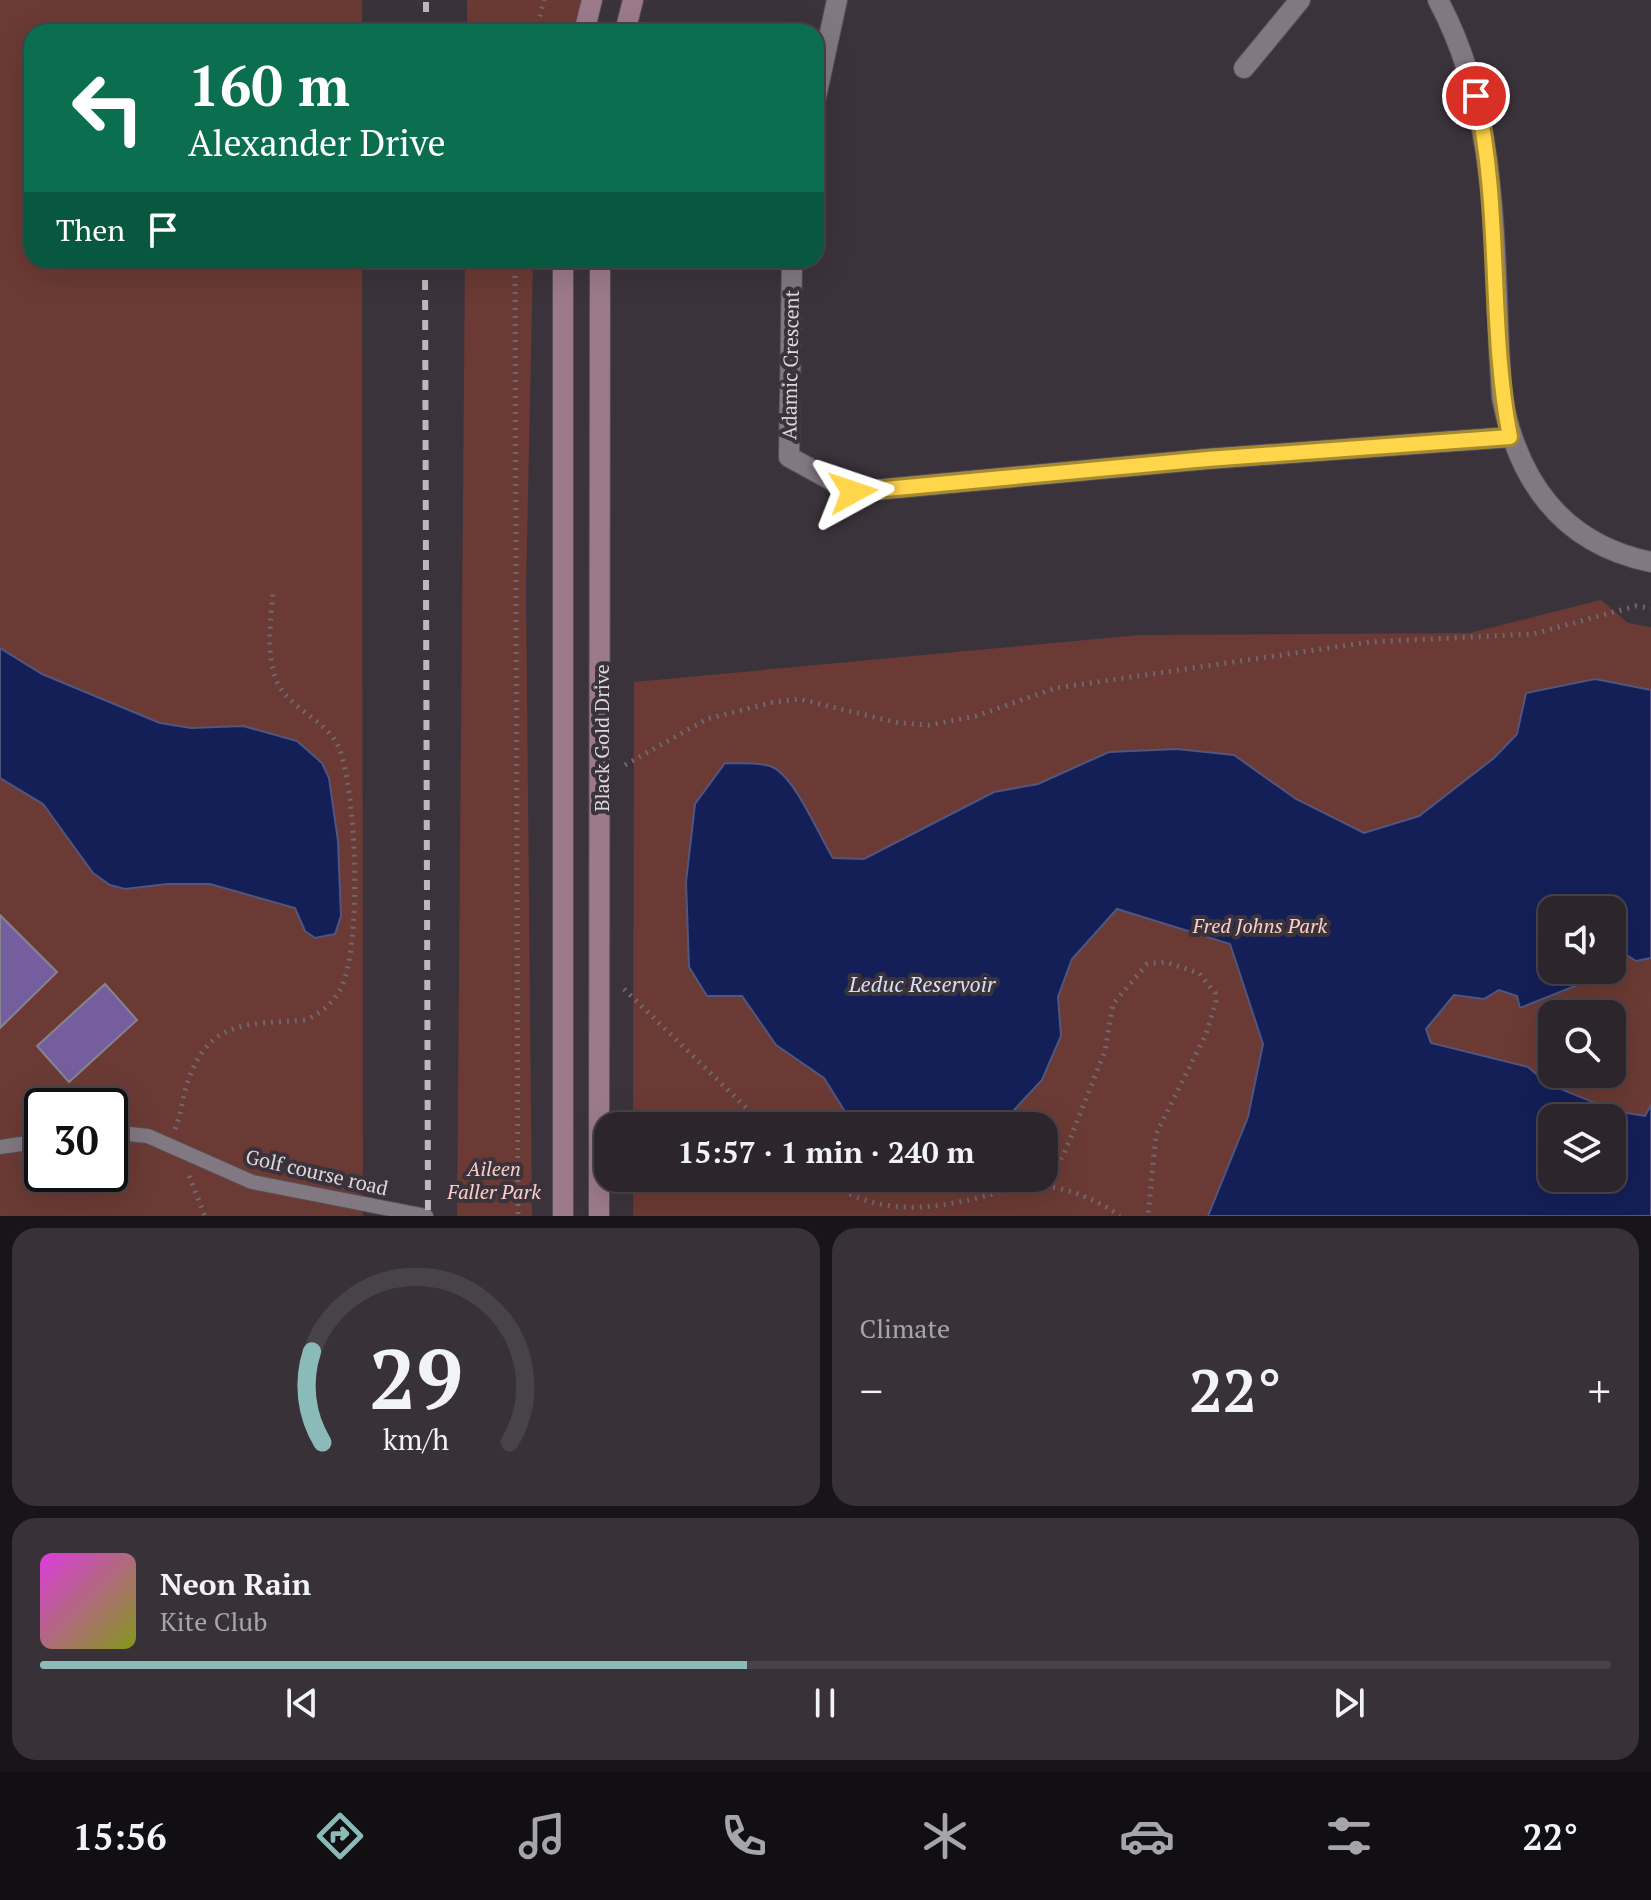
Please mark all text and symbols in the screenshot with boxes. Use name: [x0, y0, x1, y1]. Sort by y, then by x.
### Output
text: 160 m: [188, 48, 350, 122]
icon: left: [56, 56, 160, 160]
pin: [1442, 62, 1510, 130]
icon: arrive: [1454, 74, 1498, 118]
text: Alexander Drive: [188, 119, 446, 166]
icon: arrive: [141, 208, 185, 252]
text: Then: [56, 210, 125, 250]
street label: Adamic Crescent: [775, 289, 805, 440]
position arrow: [811, 450, 895, 534]
street label: Black Gold Drive: [588, 664, 615, 812]
map controls: [1538, 896, 1626, 1192]
button: sound: [1538, 896, 1626, 984]
park label: Fred Johns Park: [1192, 912, 1328, 939]
water label: Leduc Reservoir: [848, 969, 997, 998]
button: search: [1538, 1000, 1626, 1088]
speed limit sign: 30: [24, 1088, 128, 1192]
button: layers: [1538, 1104, 1626, 1192]
text: 15:57 · 1 min · 240 m: [678, 1132, 974, 1172]
street label: Golf course road: [243, 1143, 391, 1201]
park label: Aileen Faller Park: [446, 1155, 541, 1205]
text: Climate: [860, 1311, 950, 1345]
text: 29: [369, 1323, 463, 1433]
text: 22°: [1189, 1350, 1282, 1429]
text: −: [860, 1361, 883, 1420]
text: +: [1588, 1361, 1611, 1420]
text: km/h: [383, 1420, 449, 1458]
text: Neon Rain: [160, 1564, 311, 1604]
text: Kite Club: [160, 1604, 267, 1638]
icon: previous: [280, 1681, 324, 1725]
icon: pause: [803, 1681, 847, 1725]
icon: next: [1327, 1681, 1371, 1725]
icon: directions: [312, 1808, 368, 1864]
icon: music: [514, 1808, 570, 1864]
icon: phone: [716, 1808, 772, 1864]
icon: climate: [917, 1808, 973, 1864]
icon: car: [1119, 1808, 1175, 1864]
icon: filters: [1321, 1808, 1377, 1864]
text: 15:56: [73, 1813, 167, 1860]
text: 22°: [1522, 1813, 1578, 1860]

